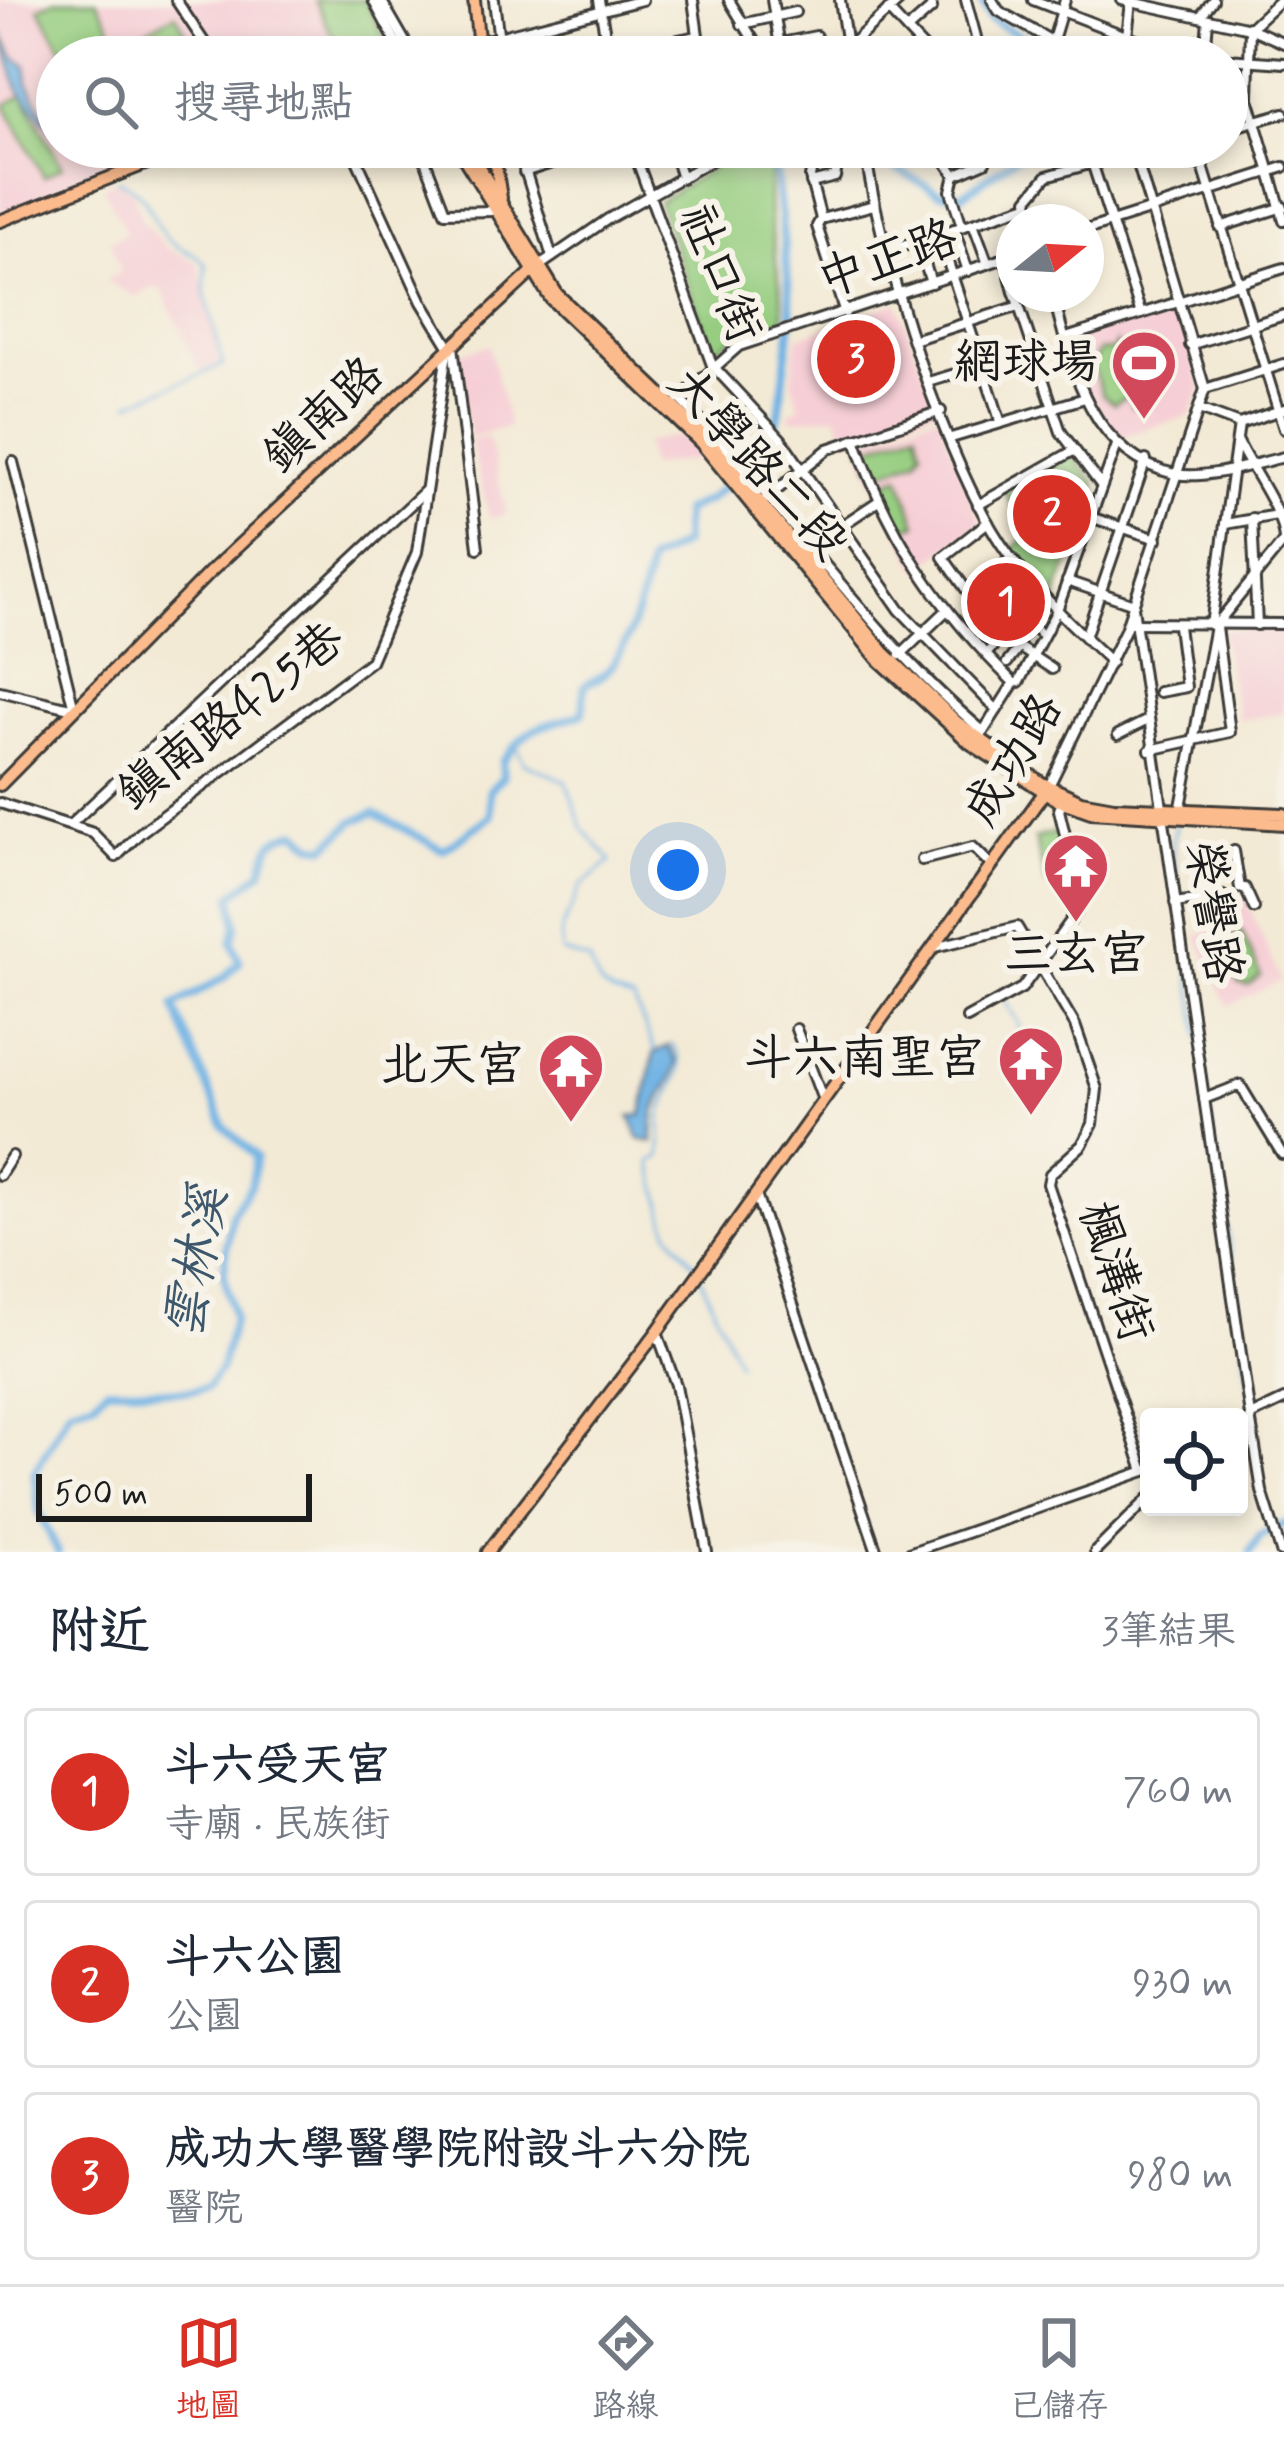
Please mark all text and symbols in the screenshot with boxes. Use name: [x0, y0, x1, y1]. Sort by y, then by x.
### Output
search box: [36, 36, 1248, 168]
icon: search: [78, 69, 144, 135]
text: 搜尋地點: [174, 75, 354, 134]
street label: 社口街: [663, 195, 775, 353]
north arrow: [996, 204, 1104, 312]
street label: 中正路: [810, 207, 966, 313]
pin: 3: [817, 314, 895, 404]
sports icon: 網球場: [1109, 328, 1179, 422]
place label: 網球場: [954, 332, 1098, 395]
street label: 鎮南路: [250, 344, 398, 488]
street label: 大學路二段: [653, 354, 861, 574]
pin: 2: [1013, 469, 1091, 559]
pin: 1: [967, 557, 1045, 647]
street label: 鎮南路425巷: [104, 608, 358, 826]
street label: 成功路: [950, 682, 1078, 838]
temple icon: 三玄宮: [1041, 831, 1111, 925]
street label: 榮譽路: [1170, 836, 1254, 988]
your location: [648, 840, 708, 900]
place label: 三玄宮: [1004, 924, 1148, 987]
temple icon: 斗六南聖宮: [996, 1024, 1066, 1118]
place label: 斗六南聖宮: [744, 1028, 984, 1091]
temple icon: 北天宮: [536, 1031, 606, 1125]
place label: 北天宮: [380, 1035, 524, 1098]
water label: 雲林溪: [152, 1179, 244, 1344]
street label: 楓溝街: [1063, 1194, 1167, 1350]
map controls: [1140, 1408, 1248, 1516]
button: locate: [1140, 1408, 1248, 1516]
scale bar: [36, 1468, 312, 1521]
text: 500 m: [54, 1473, 148, 1517]
text: 附近: [48, 1600, 150, 1666]
text: 3筆結果: [1101, 1607, 1236, 1658]
text: 斗六受天宮: [165, 1737, 390, 1796]
text: 1: [81, 1767, 99, 1818]
text: 760 m: [1123, 1767, 1233, 1818]
text: 寺廟 · 民族街: [165, 1800, 390, 1851]
text: 斗六公園: [165, 1929, 345, 1988]
text: 2: [80, 1959, 100, 2010]
text: 930 m: [1132, 1959, 1233, 2010]
text: 公園: [165, 1992, 243, 2043]
text: 成功大學醫學院附設斗六分院: [165, 2121, 750, 2180]
text: 3: [81, 2151, 99, 2202]
text: 980 m: [1127, 2151, 1233, 2202]
text: 醫院: [165, 2184, 243, 2235]
tab: 地圖: [176, 2310, 242, 2429]
tab: 路線: [593, 2310, 659, 2429]
tab: 已儲存: [1010, 2310, 1109, 2429]

